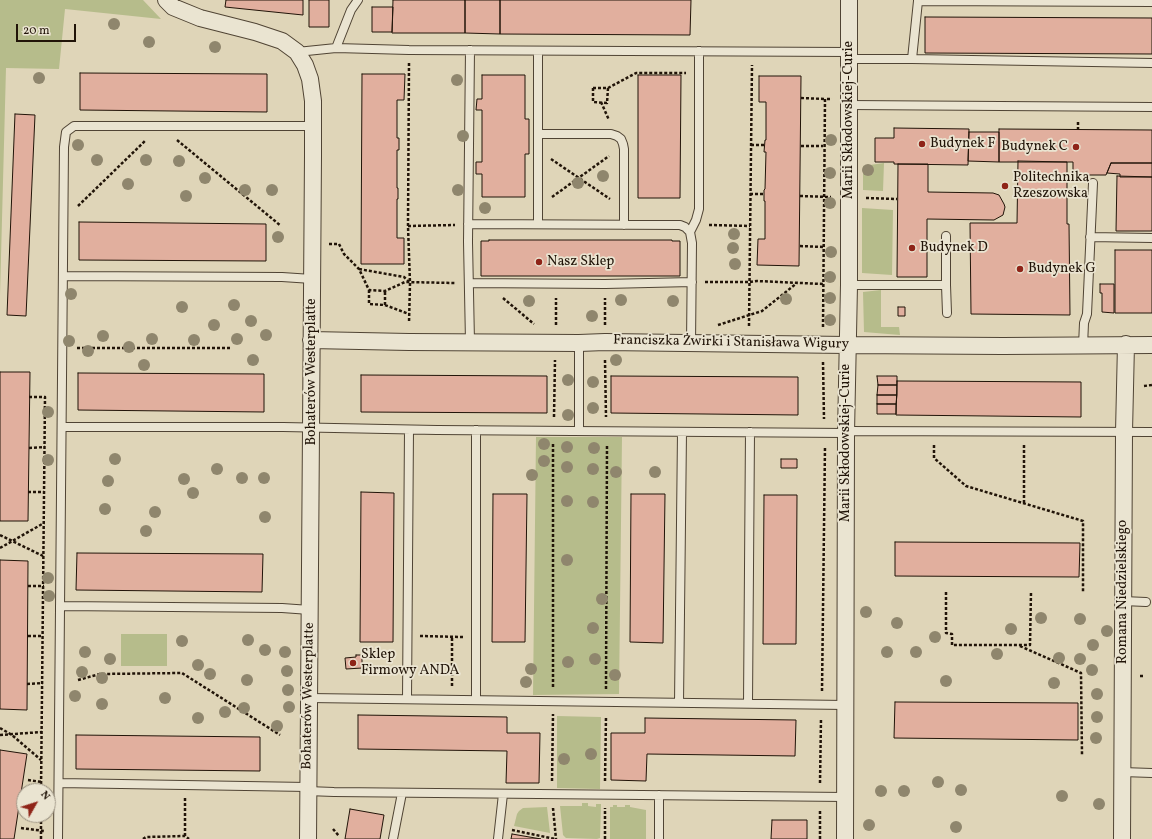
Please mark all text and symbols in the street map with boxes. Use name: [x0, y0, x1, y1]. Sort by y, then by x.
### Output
scale bar: [18, 16, 78, 42]
text: 20 m: [23, 23, 50, 39]
street label: Marii Skłodowskiej-Curie: [841, 41, 857, 199]
place label: Budynek F: [930, 136, 995, 152]
marker: Budynek F: [917, 139, 927, 149]
place label: Budynek C: [1001, 139, 1068, 155]
marker: Budynek C: [1071, 142, 1081, 152]
place label: Politechnika Rzeszowska: [1013, 170, 1089, 202]
marker: Politechnika Rzeszowska: [1000, 181, 1010, 191]
place label: Budynek D: [920, 240, 988, 256]
marker: Budynek D: [907, 243, 917, 253]
place label: Nasz Sklep: [547, 254, 614, 270]
marker: Nasz Sklep: [534, 257, 544, 267]
place label: Budynek G: [1028, 261, 1096, 277]
marker: Budynek G: [1015, 264, 1025, 274]
street label: Bohaterów Westerplatte: [304, 298, 320, 446]
street label: Franciszka Żwirki i Stanisława Wigury: [613, 333, 849, 353]
street label: Marii Skłodowskiej-Curie: [838, 364, 854, 522]
street label: Romana Niedzielskiego: [1115, 520, 1131, 664]
street label: Bohaterów Westerplatte: [299, 622, 319, 770]
place label: Sklep Firmowy ANDA: [361, 647, 459, 680]
marker: Sklep Firmowy ANDA: [348, 658, 358, 668]
north arrow: [16, 783, 56, 823]
text: N: [37, 788, 53, 804]

